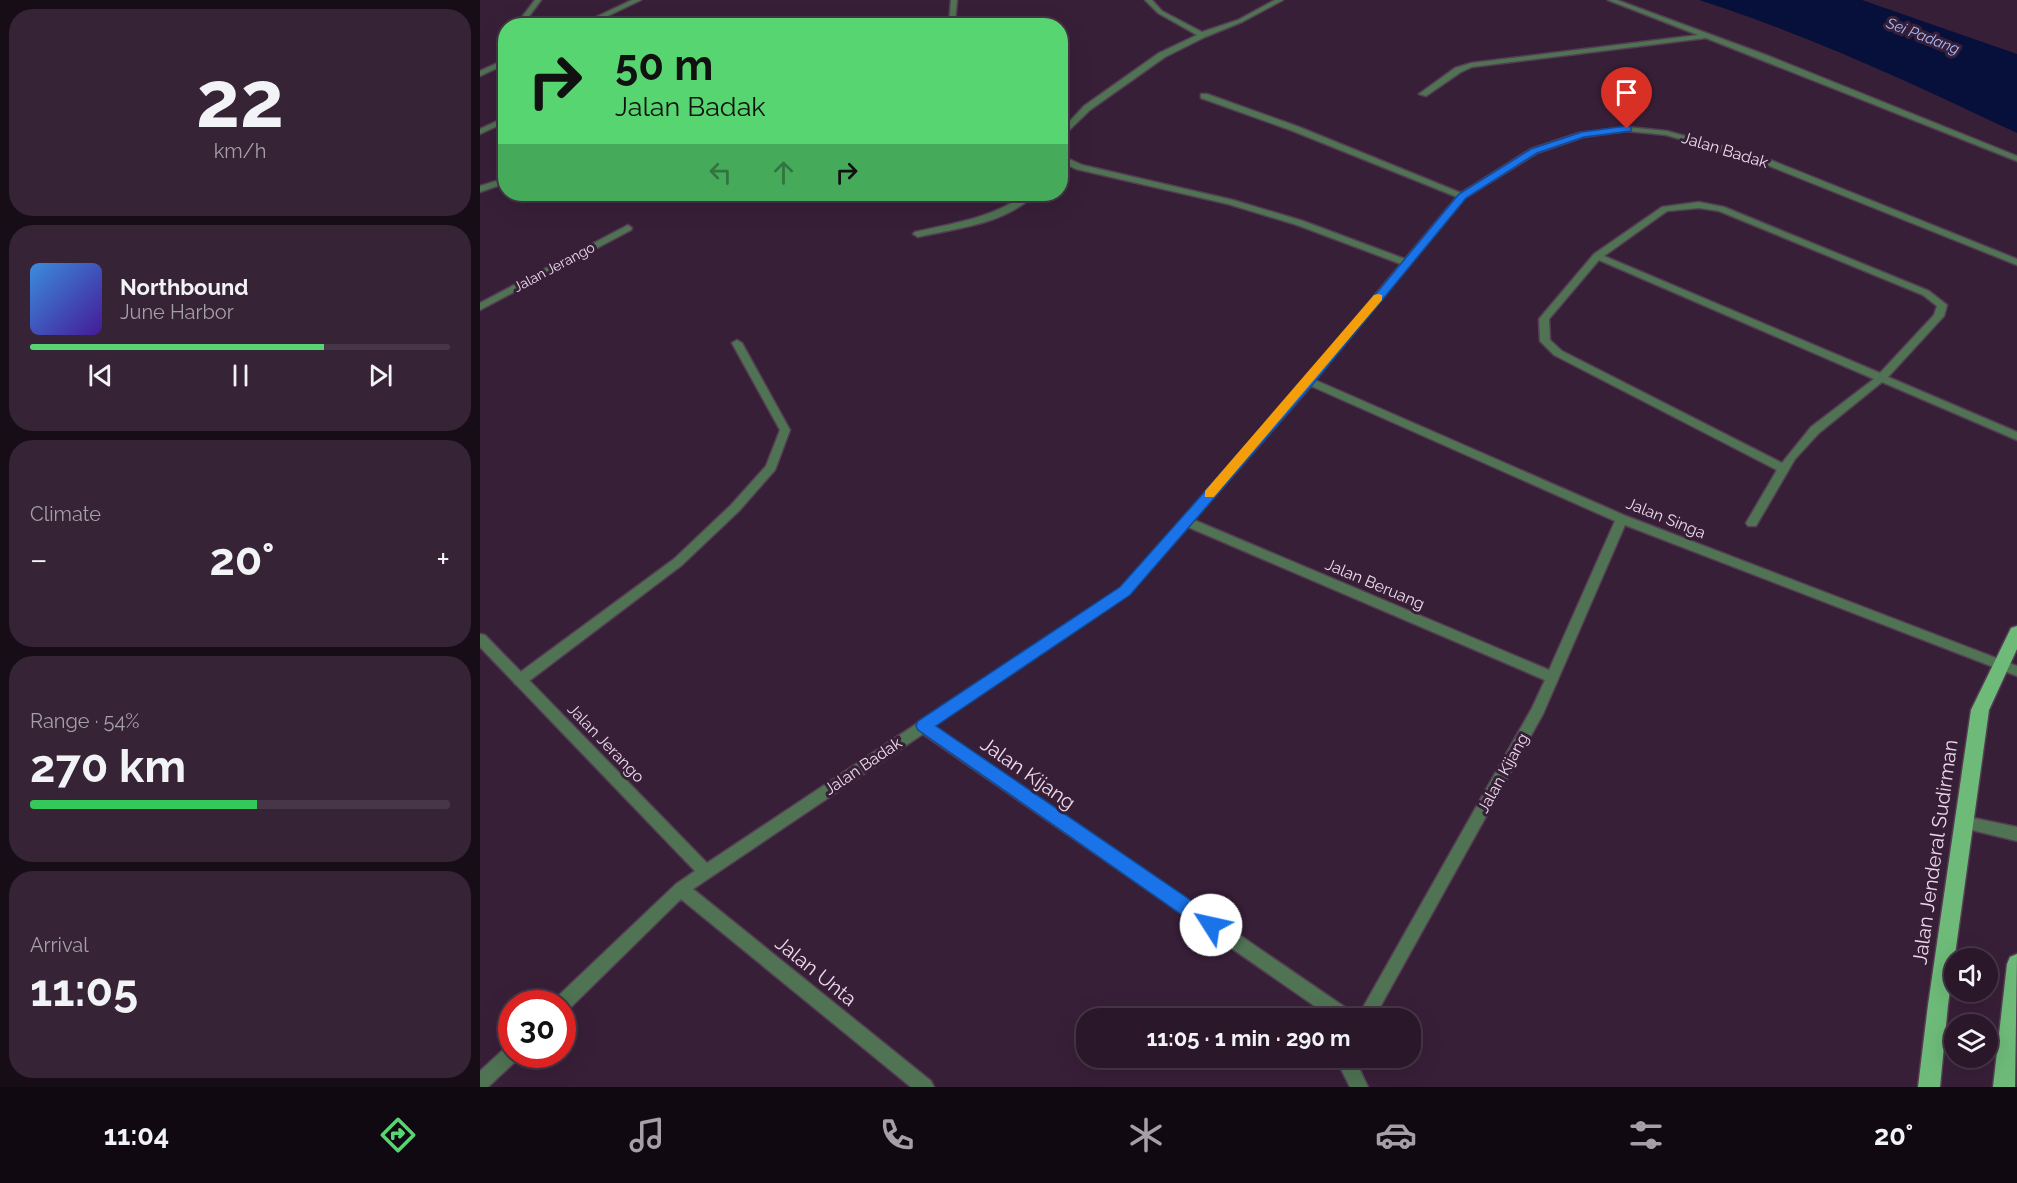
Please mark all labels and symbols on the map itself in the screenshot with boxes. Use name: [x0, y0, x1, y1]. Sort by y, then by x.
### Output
water label: Sei Padang: [1883, 13, 1962, 58]
pin: [1601, 67, 1652, 129]
street label: Jalan Badak: [1680, 128, 1771, 172]
street label: Jalan Jerango: [511, 239, 597, 295]
street label: Jalan Singa: [1624, 493, 1708, 543]
street label: Jalan Beruang: [1323, 555, 1427, 613]
street label: Jalan Jerango: [564, 700, 648, 786]
street label: Jalan Kijang: [1473, 730, 1533, 816]
street label: Jalan Kijang: [976, 732, 1080, 814]
street label: Jalan Badak: [821, 733, 906, 799]
street label: Jalan Jenderal Sudirman: [1907, 738, 1963, 966]
position arrow: [1179, 893, 1243, 957]
street label: Jalan Unta: [771, 931, 861, 1011]
speed limit sign: 30: [498, 990, 576, 1068]

